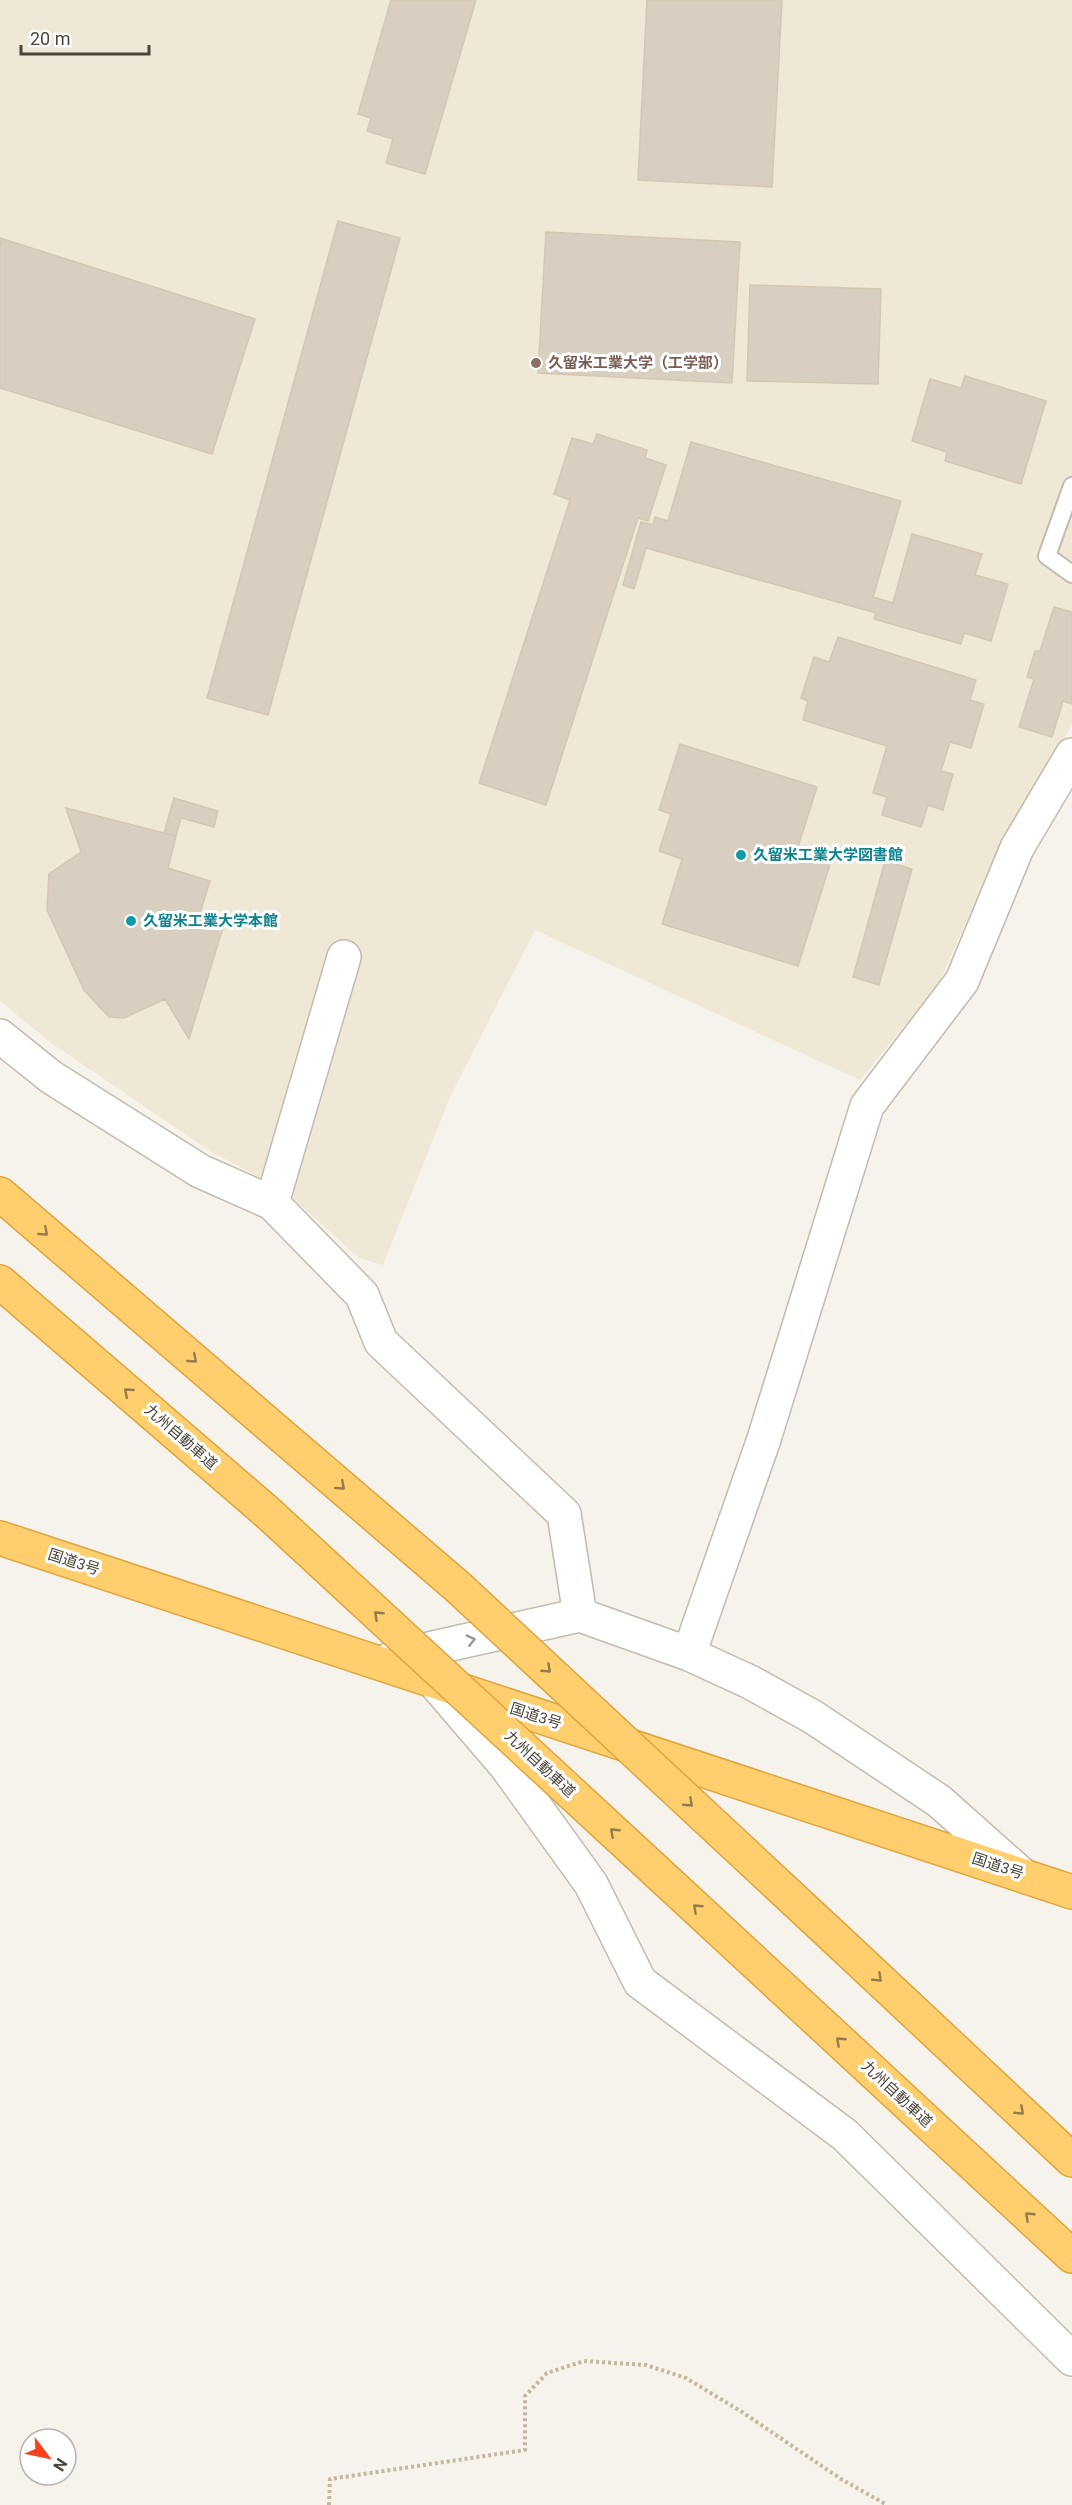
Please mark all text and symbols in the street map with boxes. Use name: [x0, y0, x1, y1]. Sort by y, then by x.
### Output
scale bar: [21, 18, 148, 56]
text: 20 m: [30, 28, 70, 49]
place label: 久留米工業大学（工学部）: [548, 354, 728, 372]
marker: 久留米工業大学（工学部）: [529, 356, 543, 370]
place label: 久留米工業大学図書館: [753, 846, 903, 864]
marker: 久留米工業大学図書館: [734, 848, 748, 862]
place label: 久留米工業大学本館: [143, 912, 278, 930]
marker: 久留米工業大学本館: [124, 914, 138, 928]
one-way arrow: [37, 1225, 48, 1236]
one-way arrow: [186, 1352, 196, 1363]
one-way arrow: [124, 1388, 135, 1399]
street label: 九州自動車道: [141, 1401, 221, 1473]
one-way arrow: [334, 1479, 345, 1490]
street label: 国道3号: [46, 1545, 102, 1579]
one-way arrow: [375, 1611, 385, 1622]
one-way arrow: [465, 1634, 475, 1647]
one-way arrow: [539, 1662, 550, 1673]
street label: 国道3号: [508, 1699, 564, 1733]
street label: 九州自動車道: [501, 1727, 579, 1801]
one-way arrow: [682, 1795, 693, 1806]
one-way arrow: [611, 1829, 622, 1840]
street label: 国道3号: [970, 1849, 1026, 1883]
one-way arrow: [693, 1905, 704, 1916]
one-way arrow: [871, 1971, 881, 1982]
one-way arrow: [836, 2037, 846, 2048]
street label: 九州自動車道: [858, 2057, 936, 2131]
one-way arrow: [1013, 2104, 1024, 2115]
one-way arrow: [1025, 2212, 1036, 2223]
north arrow: [18, 2427, 78, 2487]
text: N: [49, 2455, 71, 2475]

